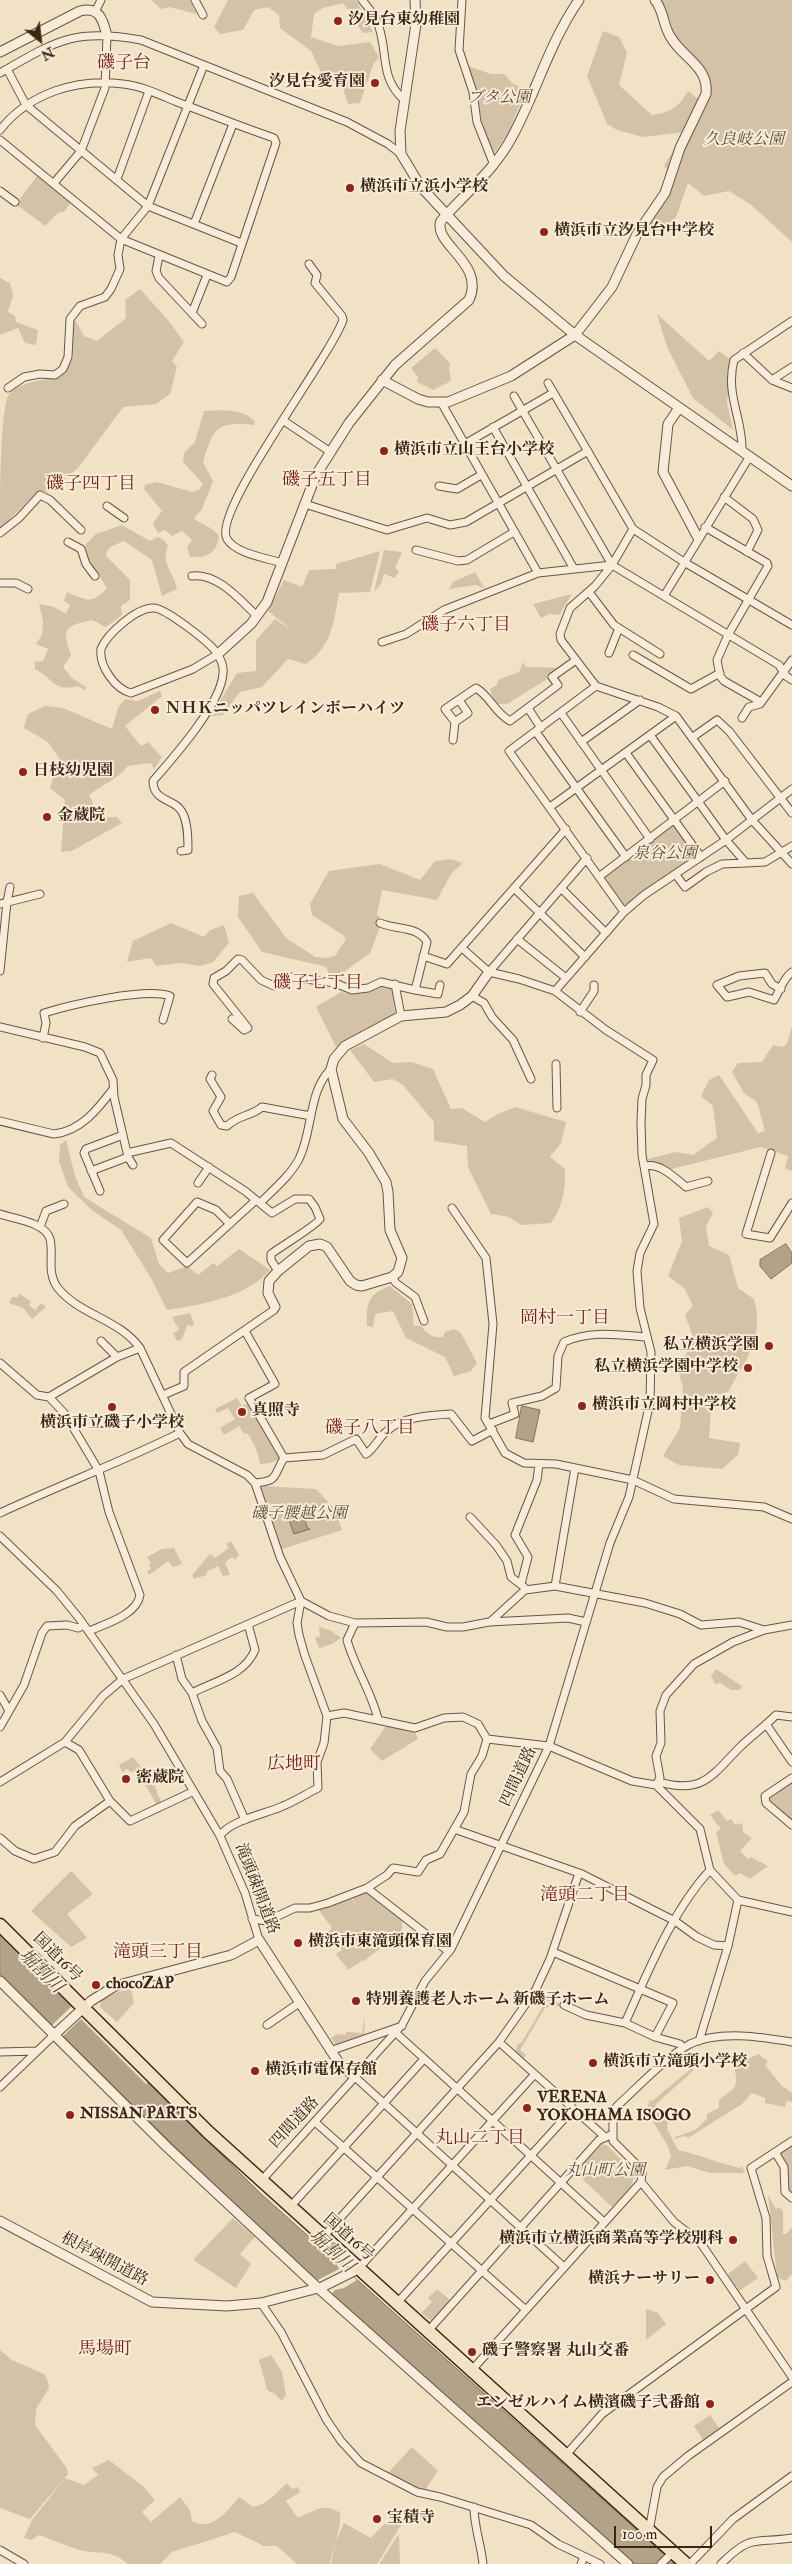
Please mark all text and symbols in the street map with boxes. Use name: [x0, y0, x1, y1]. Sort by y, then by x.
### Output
place label: 汐見台東幼稚園: [348, 11, 460, 31]
north arrow: [15, 15, 65, 65]
marker: 汐見台東幼稚園: [332, 15, 344, 27]
text: N: [38, 43, 57, 64]
district label: 磯子台: [97, 53, 151, 75]
place label: 汐見台愛育園: [269, 73, 365, 93]
marker: 汐見台愛育園: [369, 77, 381, 89]
park label: ブタ公園: [467, 89, 531, 109]
park label: 久良岐公園: [704, 131, 784, 151]
place label: 横浜市立浜小学校: [360, 178, 488, 198]
marker: 横浜市立浜小学校: [344, 182, 356, 194]
place label: 横浜市立汐見台中学校: [554, 222, 714, 242]
marker: 横浜市立汐見台中学校: [538, 226, 550, 238]
place label: 横浜市立山王台小学校: [394, 441, 554, 461]
marker: 横浜市立山王台小学校: [378, 445, 390, 457]
district label: 磯子五丁目: [282, 470, 372, 492]
district label: 磯子四丁目: [46, 474, 136, 496]
district label: 磯子六丁目: [421, 615, 511, 637]
place label: ＮＨＫニッパツレインボーハイツ: [165, 700, 405, 720]
marker: ＮＨＫニッパツレインボーハイツ: [149, 704, 161, 716]
place label: 日枝幼児園: [33, 762, 113, 782]
marker: 日枝幼児園: [17, 766, 29, 778]
place label: 金蔵院: [57, 807, 105, 827]
marker: 金蔵院: [41, 811, 53, 823]
park label: 泉谷公園: [633, 845, 697, 865]
district label: 磯子七丁目: [273, 973, 363, 995]
district label: 岡村一丁目: [520, 1308, 610, 1330]
place label: 私立横浜学園: [663, 1336, 759, 1356]
marker: 私立横浜学園: [763, 1340, 775, 1352]
place label: 私立横浜学園中学校: [594, 1358, 738, 1378]
marker: 私立横浜学園中学校: [742, 1362, 754, 1374]
place label: 横浜市立岡村中学校: [592, 1396, 736, 1416]
marker: 横浜市立岡村中学校: [576, 1400, 588, 1412]
marker: 横浜市立磯子小学校: [106, 1401, 118, 1413]
place label: 真照寺: [252, 1402, 300, 1422]
marker: 真照寺: [236, 1406, 248, 1418]
place label: 横浜市立磯子小学校: [40, 1414, 184, 1434]
district label: 磯子八丁目: [325, 1418, 415, 1440]
park label: 磯子腰越公園: [251, 1505, 347, 1525]
street label: 四間道路: [497, 1744, 541, 1810]
district label: 広地町: [267, 1754, 321, 1776]
place label: 密蔵院: [136, 1769, 184, 1789]
marker: 密蔵院: [120, 1773, 132, 1785]
street label: 滝頭疎開道路: [230, 1841, 282, 1937]
district label: 滝頭二丁目: [540, 1885, 630, 1907]
street label: 国道16号: [28, 1929, 86, 1987]
place label: 横浜市東滝頭保育園: [308, 1933, 452, 1953]
marker: 横浜市東滝頭保育園: [292, 1937, 304, 1949]
district label: 滝頭三丁目: [113, 1942, 203, 1964]
water label: 堀割川: [13, 1945, 67, 1999]
place label: chocoZAP: [106, 1975, 174, 1995]
marker: chocoZAP: [90, 1979, 102, 1991]
place label: 特別養護老人ホーム 新磯子ホーム: [366, 1991, 609, 2011]
marker: 特別養護老人ホーム 新磯子ホーム: [350, 1995, 362, 2007]
place label: 横浜市立滝頭小学校: [603, 2053, 747, 2073]
marker: 横浜市立滝頭小学校: [587, 2057, 599, 2069]
place label: 横浜市電保存館: [265, 2061, 377, 2081]
marker: 横浜市電保存館: [249, 2065, 261, 2077]
place label: VERENA YOKOHAMA ISOGO: [537, 2089, 691, 2127]
street label: 四間道路: [266, 2093, 324, 2153]
marker: VERENA YOKOHAMA ISOGO: [521, 2102, 533, 2114]
place label: NISSAN PARTS: [80, 2105, 197, 2125]
marker: NISSAN PARTS: [64, 2109, 76, 2121]
district label: 丸山二丁目: [435, 2128, 525, 2150]
park label: 丸山町公園: [565, 2162, 645, 2182]
street label: 国道16号: [319, 2210, 377, 2266]
water label: 堀割川: [304, 2226, 358, 2278]
street label: 根岸疎開道路: [57, 2229, 151, 2291]
place label: 横浜市立横浜商業高等学校別科: [499, 2230, 723, 2250]
marker: 横浜市立横浜商業高等学校別科: [727, 2234, 739, 2246]
place label: 横浜ナーサリー: [588, 2270, 700, 2290]
marker: 横浜ナーサリー: [704, 2274, 716, 2286]
district label: 馬場町: [78, 2339, 132, 2361]
place label: 磯子警察署 丸山交番: [482, 2342, 629, 2362]
marker: 磯子警察署 丸山交番: [466, 2346, 478, 2358]
place label: エンゼルハイム横濱磯子弐番館: [476, 2394, 700, 2414]
marker: エンゼルハイム横濱磯子弐番館: [704, 2398, 716, 2410]
place label: 宝積寺: [387, 2509, 435, 2529]
marker: 宝積寺: [371, 2513, 383, 2525]
scale bar: [617, 2516, 714, 2548]
text: 100 m: [622, 2525, 657, 2544]

